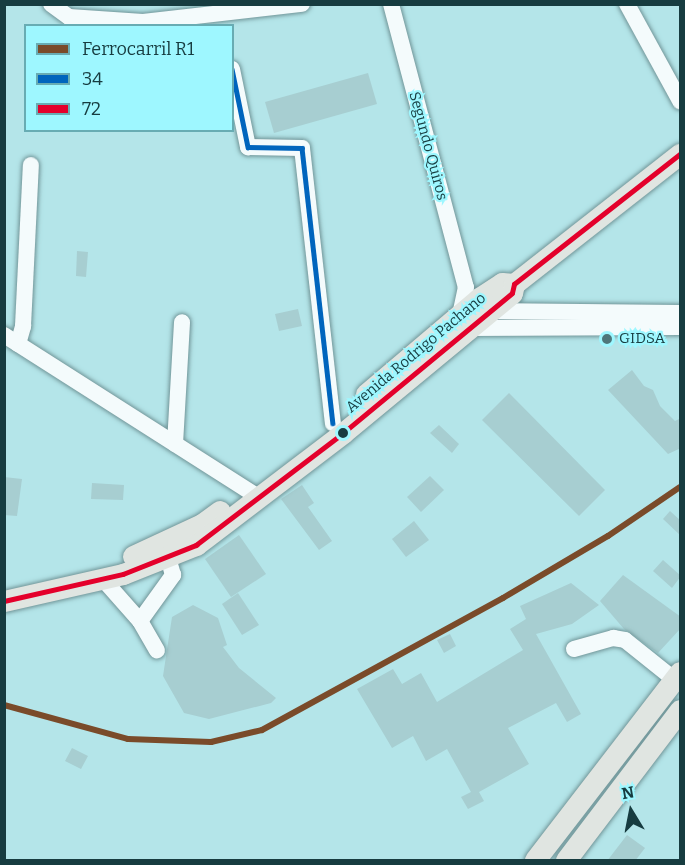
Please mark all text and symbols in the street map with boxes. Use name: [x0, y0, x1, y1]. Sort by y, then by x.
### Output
legend: [24, 24, 234, 132]
text: Ferrocarril R1: [82, 38, 194, 60]
text: 34: [82, 68, 103, 90]
street label: Segundo Quiros: [405, 90, 451, 202]
text: 72: [82, 98, 101, 120]
street label: Avenida Rodrigo Pachano: [342, 289, 490, 417]
place label: GIDSA: [619, 330, 665, 348]
marker: GIDSA: [600, 332, 614, 346]
unlabelled marker: [337, 427, 349, 439]
north arrow: [601, 781, 661, 841]
text: N: [620, 782, 636, 803]

